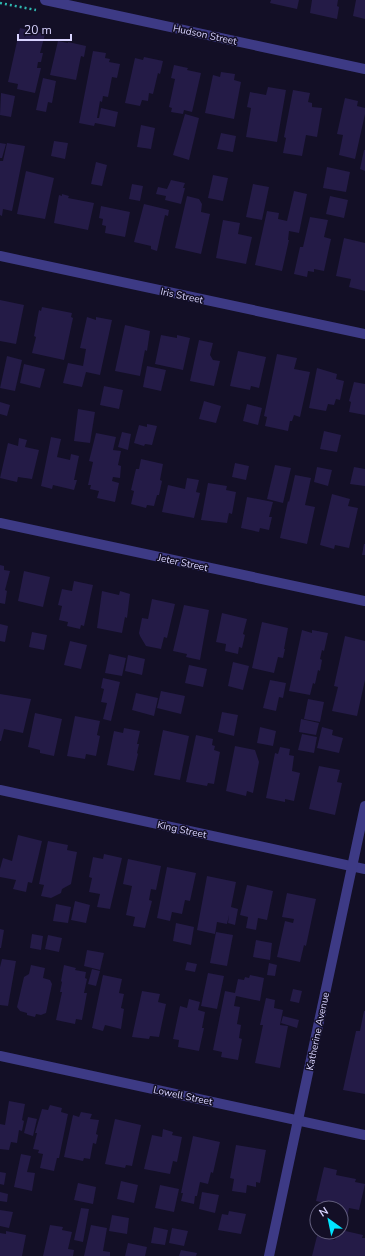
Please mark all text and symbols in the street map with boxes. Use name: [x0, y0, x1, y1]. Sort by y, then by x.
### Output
scale bar: [18, 16, 71, 42]
street label: Hudson Street: [172, 21, 238, 49]
text: 20 m: [24, 22, 52, 38]
street label: Iris Street: [159, 285, 205, 307]
street label: Jeter Street: [156, 551, 210, 575]
street label: King Street: [156, 818, 208, 842]
street label: Katherine Avenue: [303, 991, 333, 1072]
street label: Lowell Street: [152, 1083, 214, 1109]
north arrow: [309, 1200, 349, 1240]
text: N: [316, 1204, 331, 1221]

